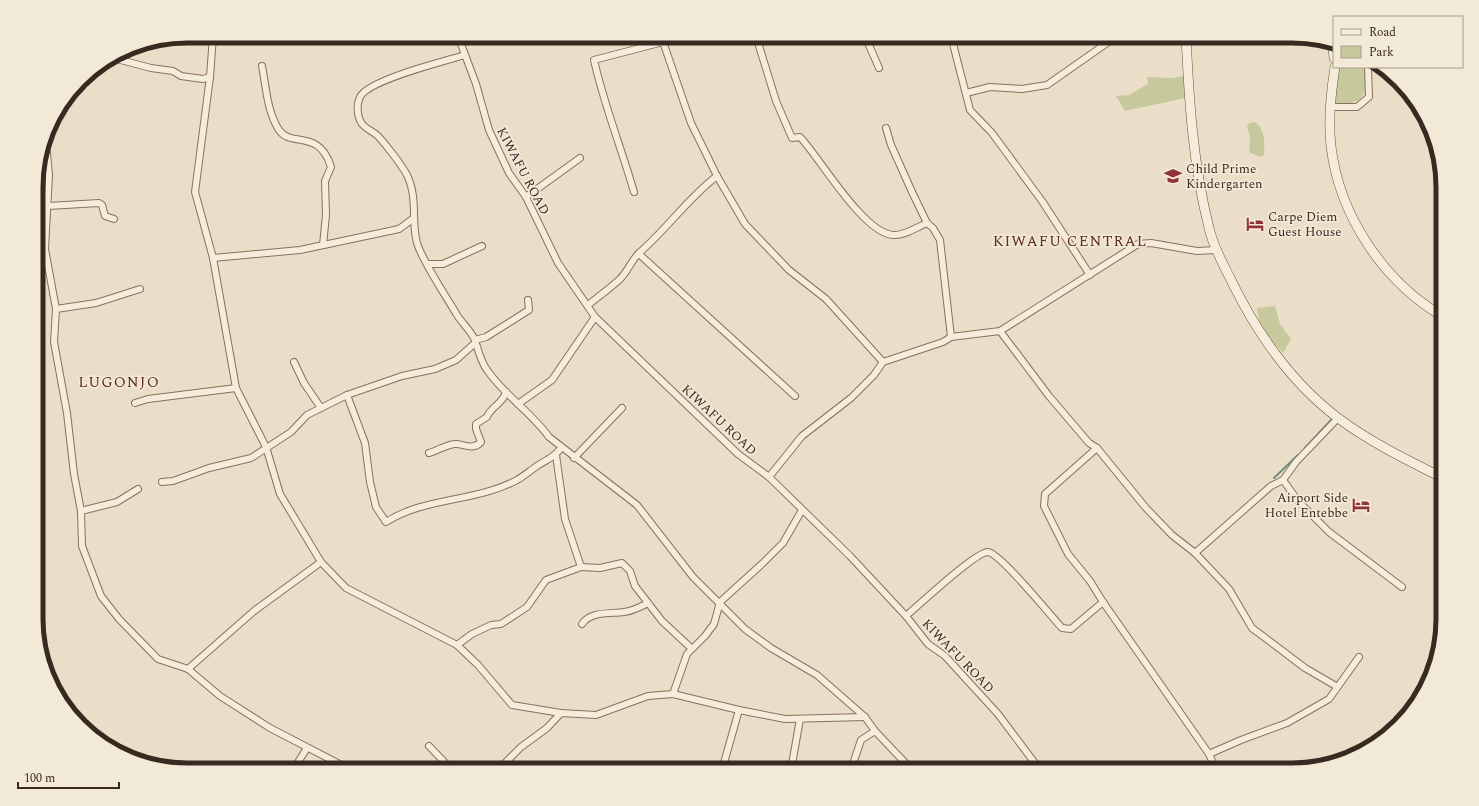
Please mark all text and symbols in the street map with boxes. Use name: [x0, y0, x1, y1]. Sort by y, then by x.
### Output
legend: [1333, 16, 1463, 68]
text: Road: [1369, 23, 1396, 42]
text: Park: [1369, 43, 1394, 62]
street label: KIWAFU ROAD: [491, 124, 555, 218]
place label: Child Prime Kindergarten: [1186, 159, 1263, 194]
school or university icon: Child Prime Kindergarten: [1163, 166, 1183, 186]
place label: Carpe Diem Guest House: [1268, 207, 1342, 242]
hotel icon: Carpe Diem Guest House: [1245, 214, 1265, 234]
district label: KIWAFU CENTRAL: [993, 230, 1147, 253]
district label: LUGONJO: [78, 371, 160, 394]
street label: KIWAFU ROAD: [677, 380, 761, 460]
place label: Airport Side Hotel Entebbe: [1265, 488, 1348, 523]
hotel icon: Airport Side Hotel Entebbe: [1351, 495, 1371, 515]
street label: KIWAFU ROAD: [917, 614, 999, 698]
scale bar: [18, 764, 119, 790]
text: 100 m: [24, 769, 55, 788]

